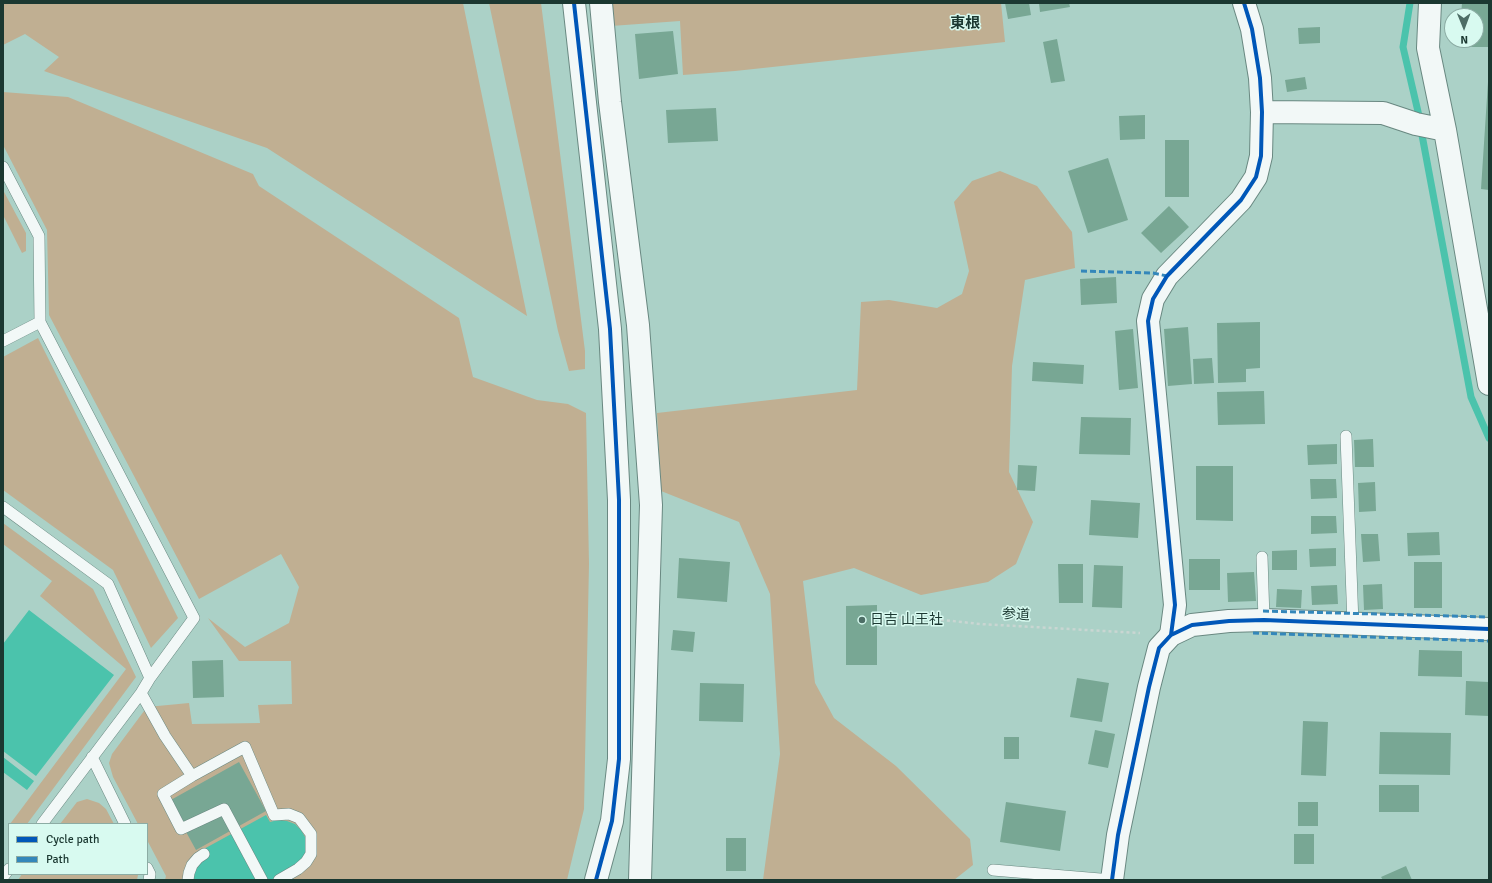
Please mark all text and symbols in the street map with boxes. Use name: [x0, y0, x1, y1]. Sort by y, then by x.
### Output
north arrow: [1444, 8, 1484, 48]
district label: 東根: [950, 15, 980, 33]
text: N: [1460, 33, 1468, 46]
street label: 参道: [1002, 606, 1030, 624]
place label: 日吉 山王社: [870, 612, 943, 628]
marker: 日吉 山王社: [857, 615, 867, 625]
legend: [8, 823, 148, 875]
text: Cycle path: [46, 832, 99, 847]
text: Path: [46, 852, 69, 867]

